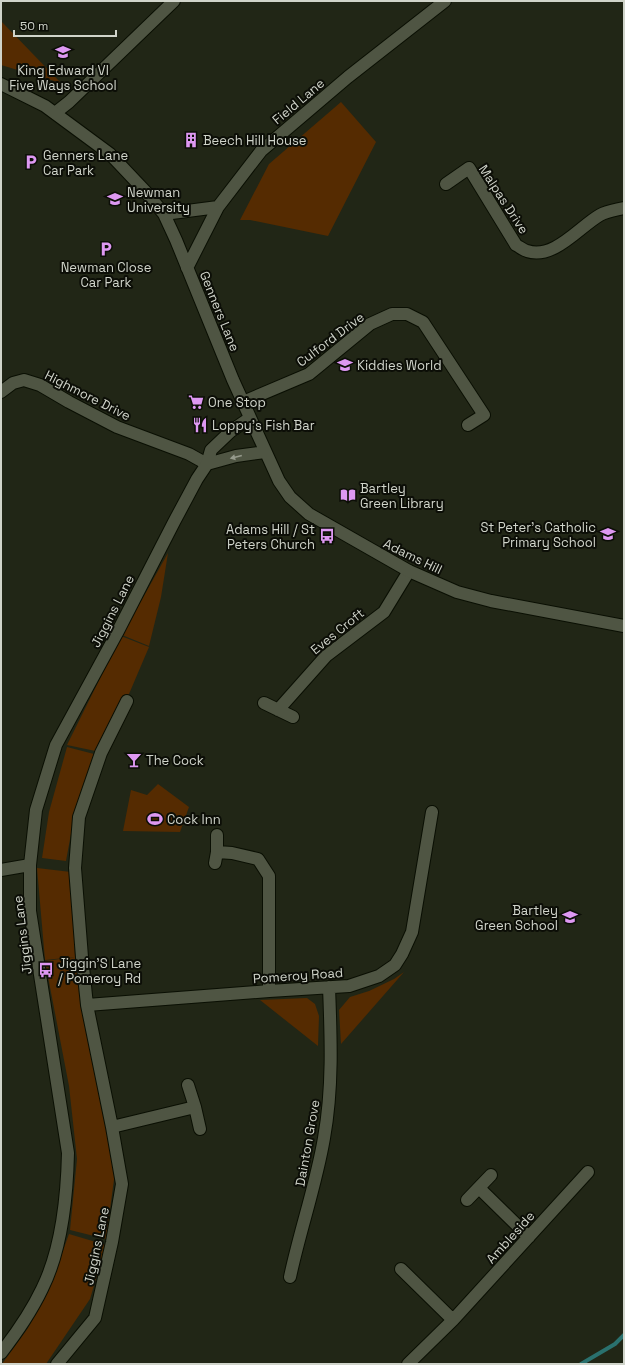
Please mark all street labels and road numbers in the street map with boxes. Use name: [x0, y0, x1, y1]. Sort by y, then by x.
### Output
street label: Field Lane: [269, 75, 328, 128]
street label: Malpas Drive: [475, 161, 532, 237]
street label: Genners Lane: [196, 269, 243, 354]
street label: Culford Drive: [293, 308, 368, 370]
street label: Highmore Drive: [42, 367, 134, 424]
street label: Adams Hill: [381, 535, 445, 578]
street label: Jiggins Lane: [87, 572, 138, 650]
street label: Eves Croft: [307, 605, 368, 658]
street label: Jiggins Lane: [9, 895, 36, 975]
street label: Pomeroy Road: [252, 964, 344, 987]
street label: Dainton Grove: [292, 1098, 323, 1188]
street label: Jiggins Lane: [80, 1206, 113, 1287]
street label: Ambleside: [482, 1208, 538, 1267]

